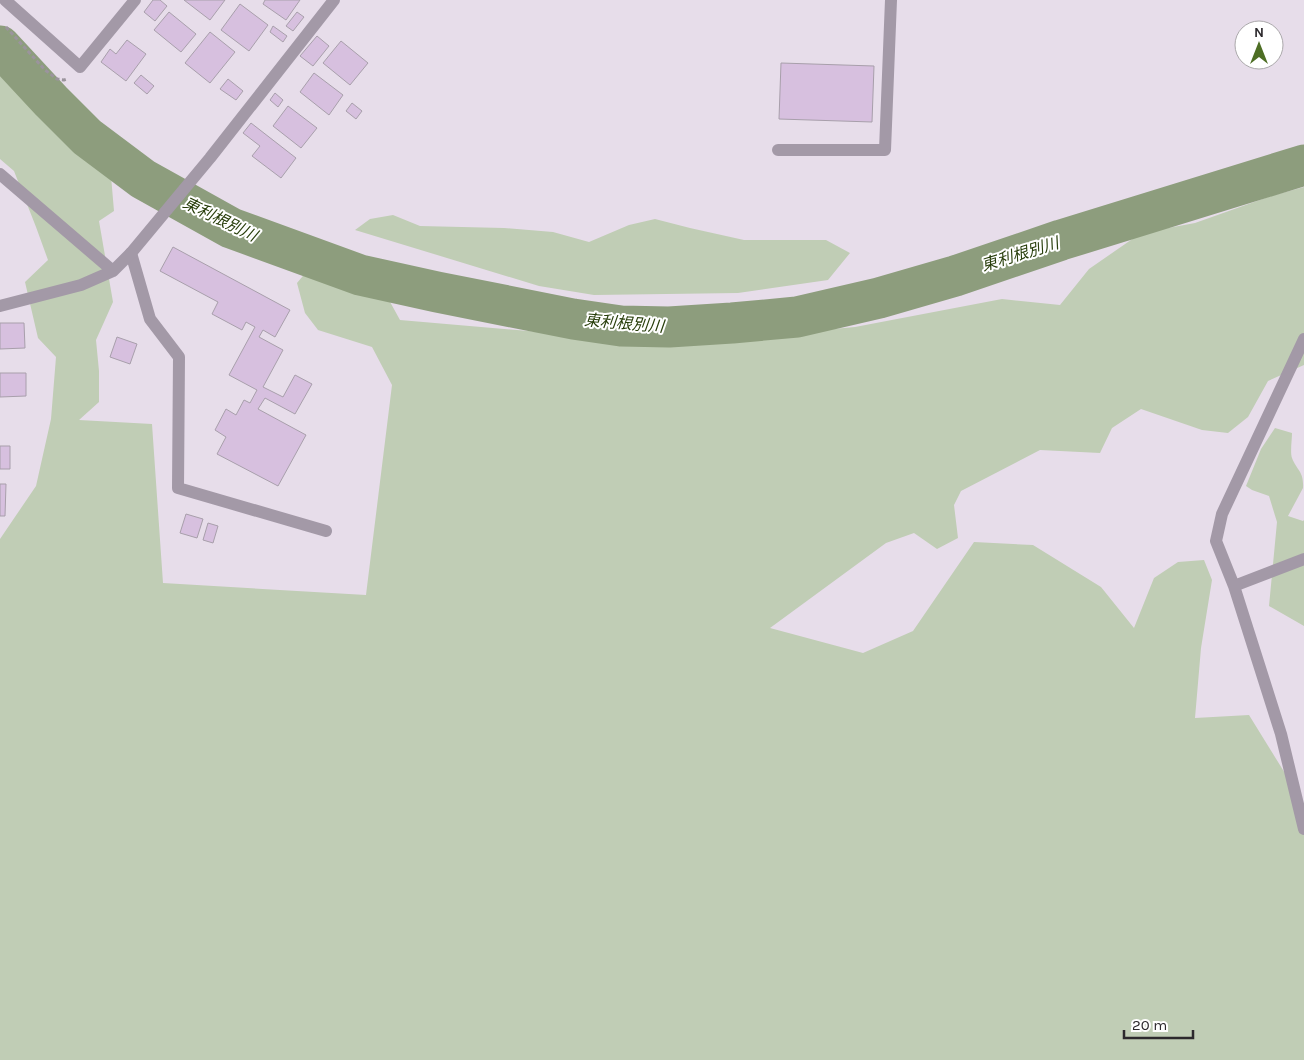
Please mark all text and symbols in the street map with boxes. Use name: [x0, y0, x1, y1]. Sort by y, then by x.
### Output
north arrow: [1234, 20, 1284, 70]
text: N: [1254, 24, 1264, 41]
water label: 東利根別川: [180, 193, 262, 246]
water label: 東利根別川: [979, 233, 1063, 275]
water label: 東利根別川: [583, 310, 667, 336]
scale bar: [1124, 1008, 1193, 1040]
text: 20 m: [1132, 1016, 1167, 1034]

